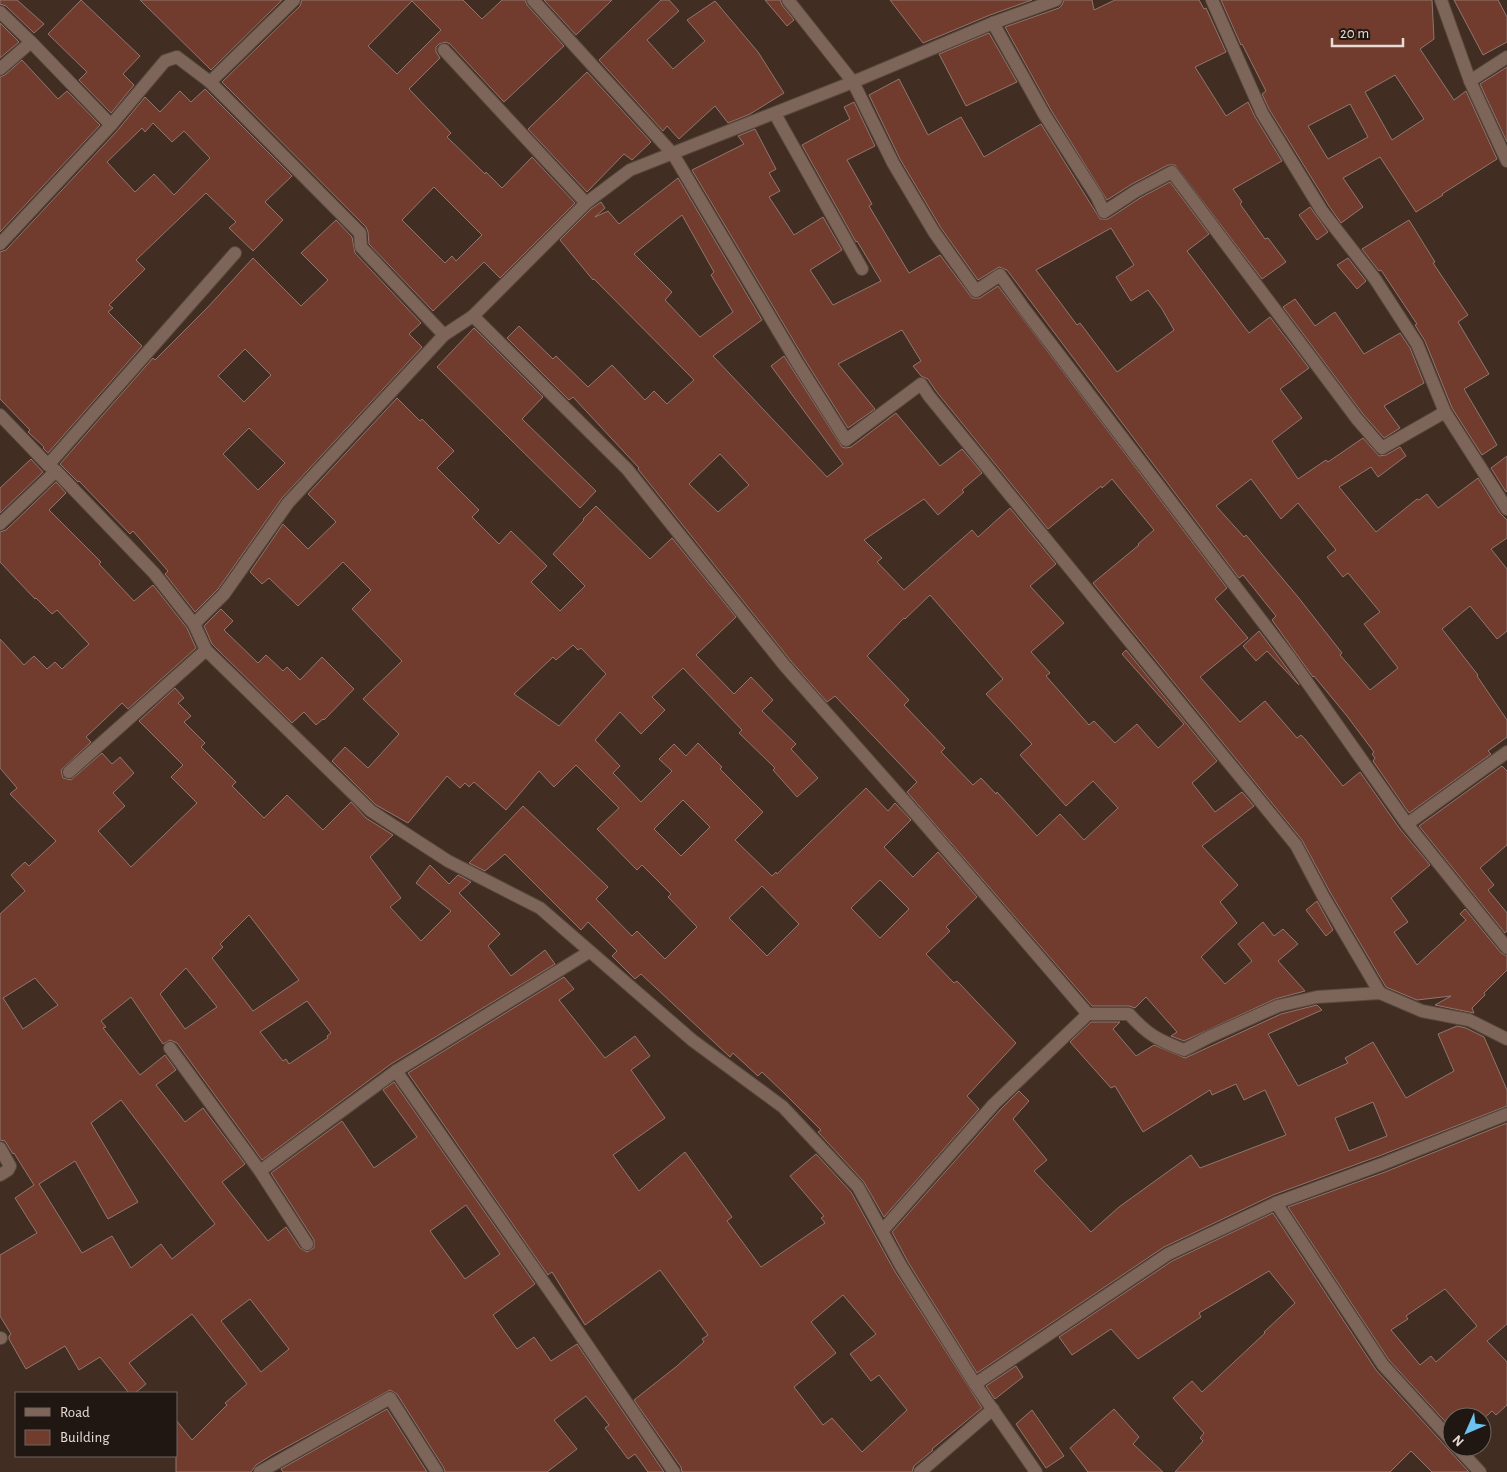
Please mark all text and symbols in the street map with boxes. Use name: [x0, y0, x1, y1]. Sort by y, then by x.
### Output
scale bar: [1332, 15, 1403, 47]
text: 20 m: [1340, 26, 1369, 41]
legend: [15, 1392, 178, 1457]
text: Road: [60, 1405, 90, 1420]
north arrow: [1442, 1407, 1492, 1457]
text: Building: [60, 1430, 110, 1445]
text: N: [1450, 1432, 1467, 1449]

